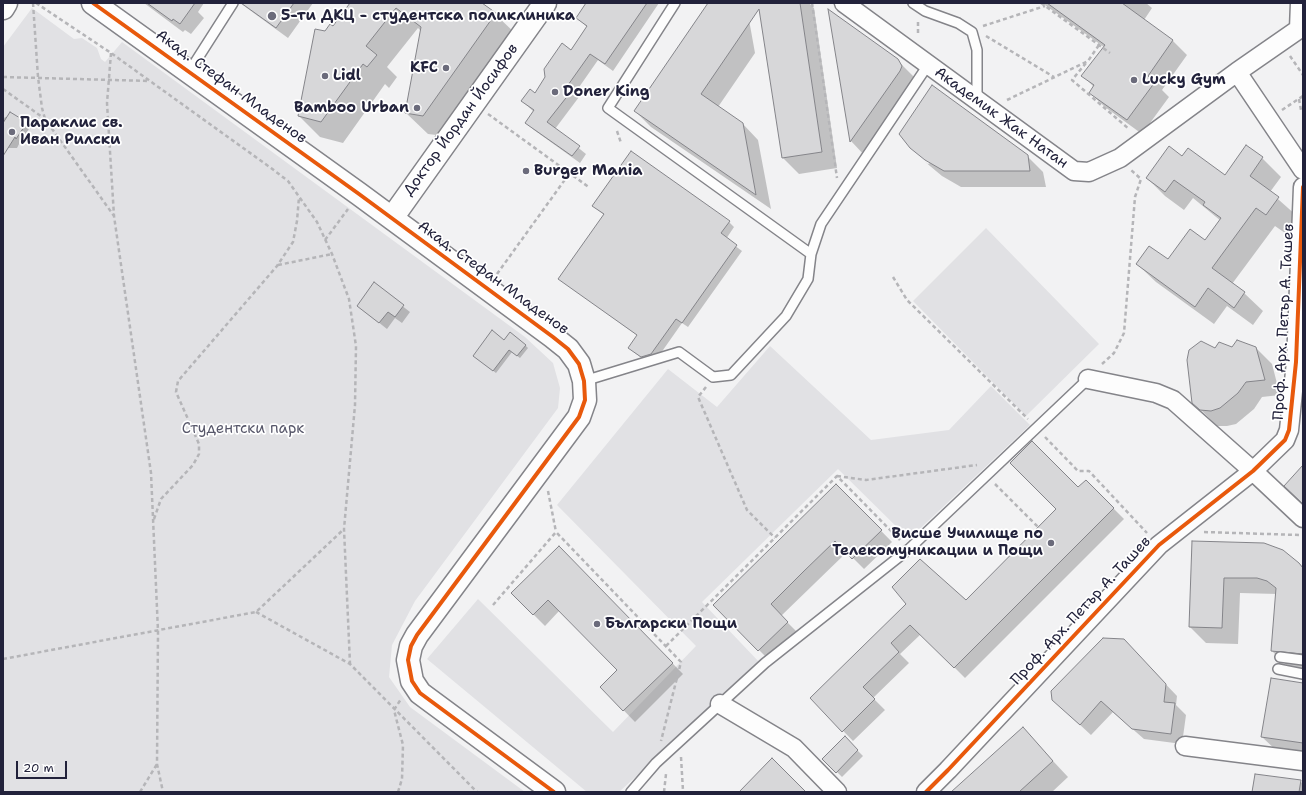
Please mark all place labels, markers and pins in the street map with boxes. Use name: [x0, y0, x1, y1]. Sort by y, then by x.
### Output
place label: 5-ти ДКЦ - студентска поликлиника: [281, 7, 575, 25]
marker: 5-ти ДКЦ - студентска поликлиника: [266, 10, 278, 22]
place label: KFC: [410, 59, 438, 77]
marker: KFC: [441, 63, 451, 73]
place label: Lidl: [333, 67, 361, 85]
marker: Lidl: [320, 71, 330, 81]
place label: Lucky Gym: [1142, 71, 1226, 89]
marker: Lucky Gym: [1129, 75, 1139, 85]
place label: Doner King: [563, 83, 649, 101]
marker: Doner King: [550, 87, 560, 97]
place label: Bamboo Urban: [294, 99, 409, 117]
marker: Bamboo Urban: [412, 103, 422, 113]
place label: Параклис св. Иван Рилски: [20, 114, 123, 149]
marker: Параклис св. Иван Рилски: [7, 127, 17, 137]
place label: Burger Mania: [534, 162, 642, 180]
marker: Burger Mania: [521, 166, 531, 176]
place label: Висше Училище по Телекомуникации и Пощи: [832, 525, 1043, 560]
marker: Висше Училище по Телекомуникации и Пощи: [1046, 538, 1056, 548]
place label: Български Пощи: [605, 615, 737, 633]
marker: Български Пощи: [592, 619, 602, 629]

